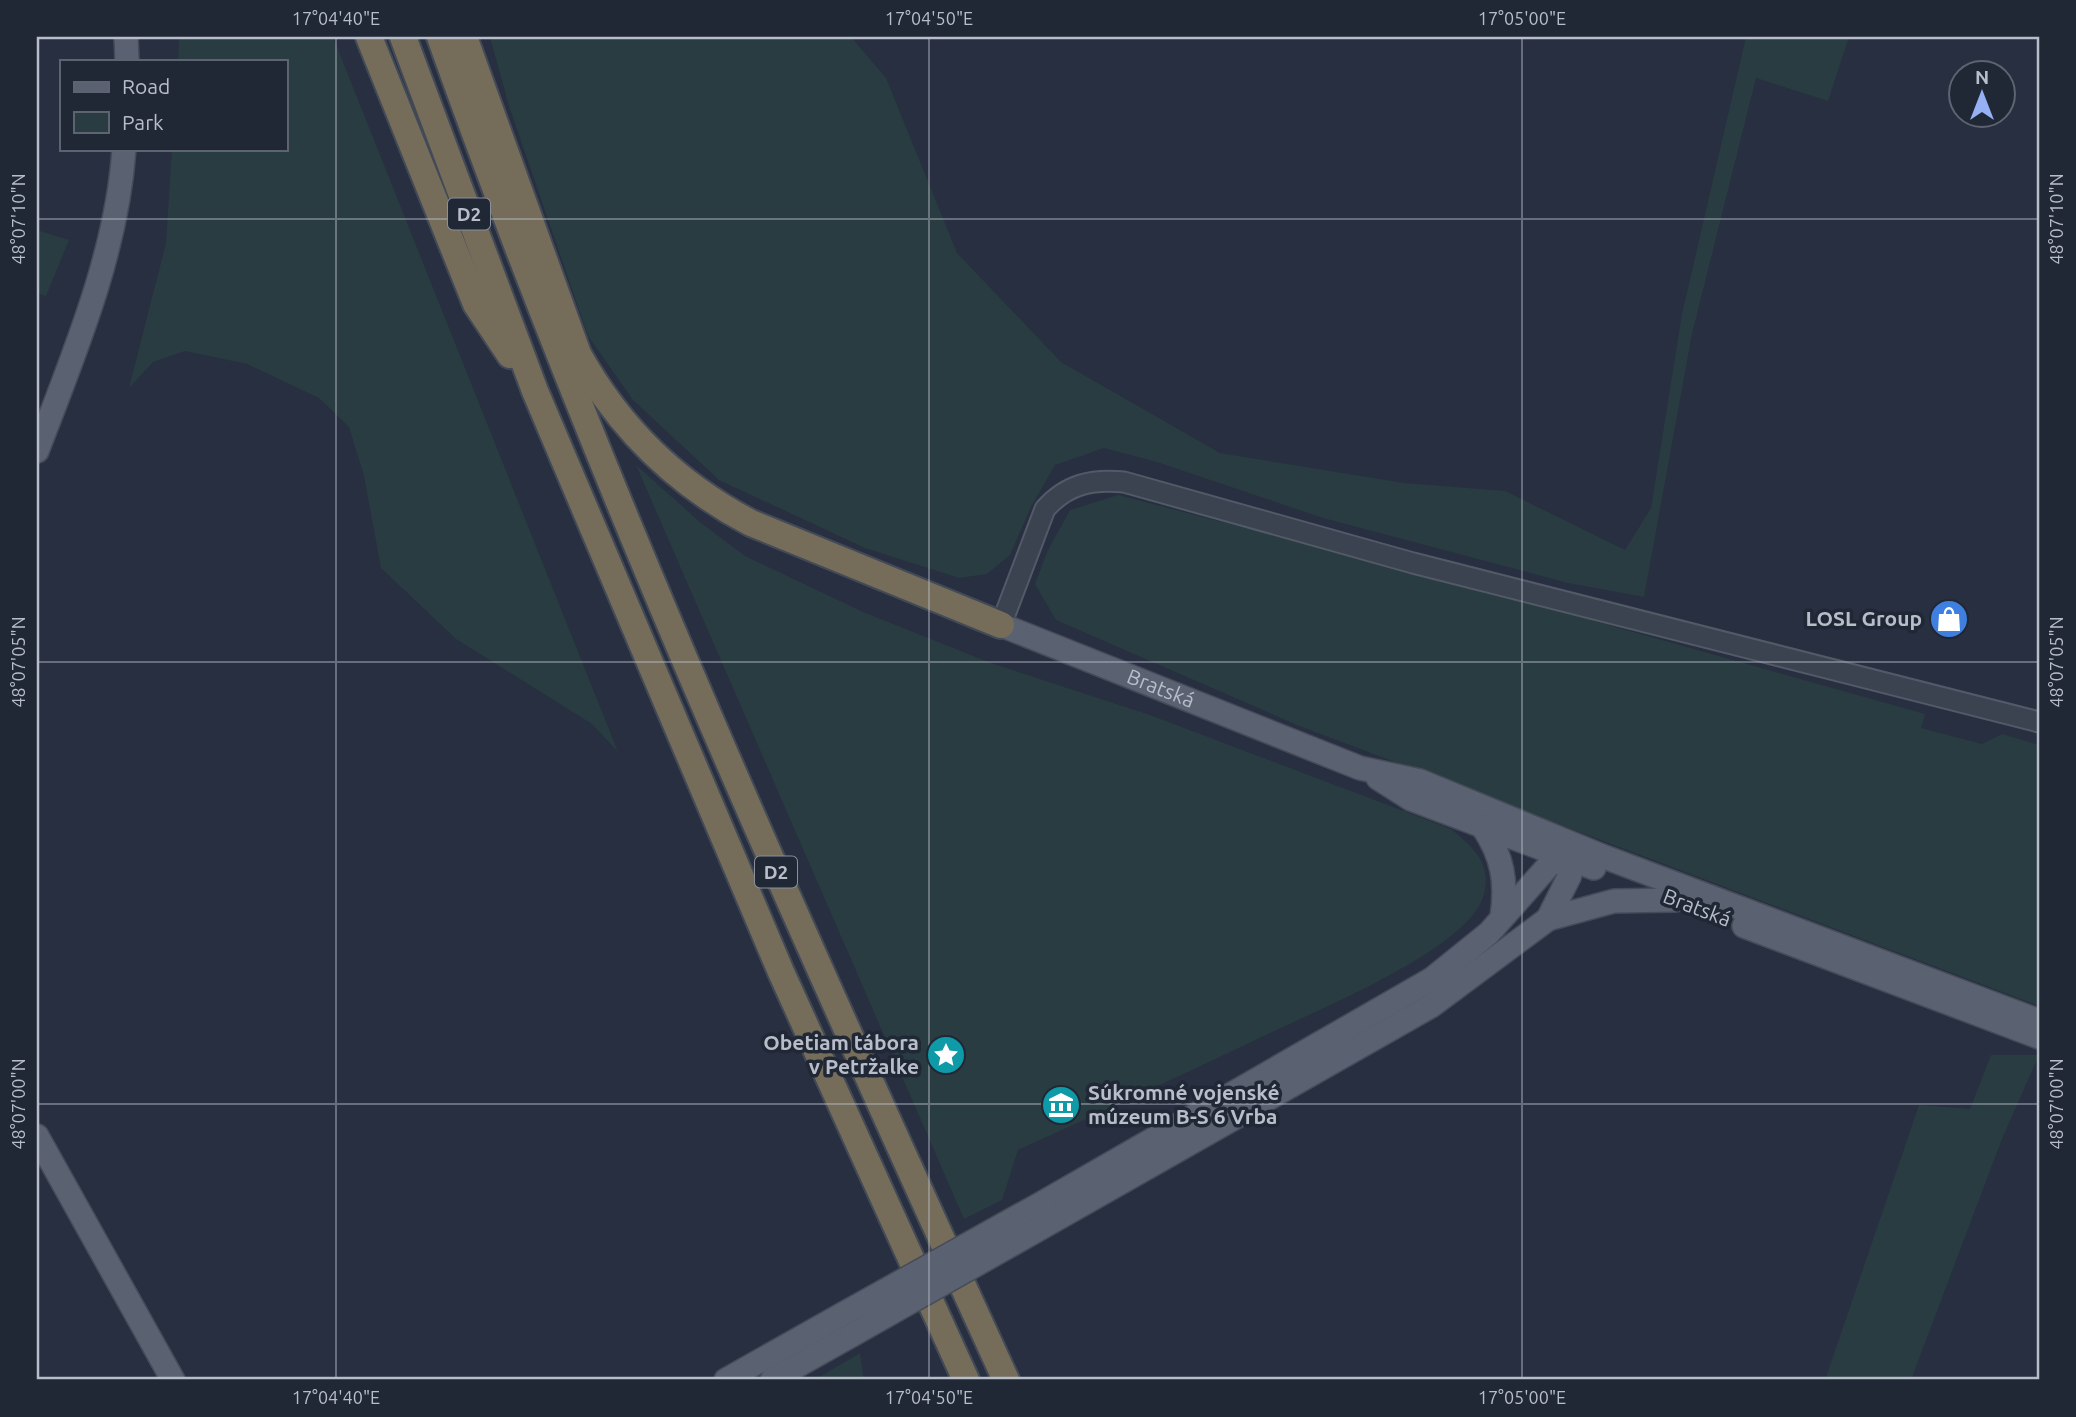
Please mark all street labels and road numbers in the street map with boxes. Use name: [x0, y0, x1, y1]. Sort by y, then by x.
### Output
road number: D2: [448, 198, 490, 230]
street label: Bratská: [1124, 663, 1199, 712]
road number: D2: [755, 856, 797, 888]
street label: Bratská: [1660, 883, 1735, 931]

